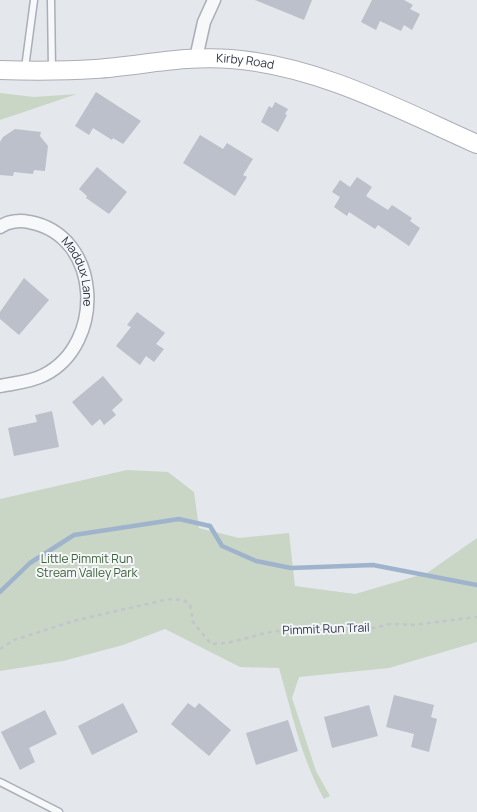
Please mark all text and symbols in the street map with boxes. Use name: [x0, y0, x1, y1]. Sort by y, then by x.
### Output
street label: Kirby Road: [216, 49, 276, 73]
street label: Maddux Lane: [58, 233, 96, 307]
park label: Little Pimmit Run Stream Valley Park: [36, 550, 139, 581]
street label: Pimmit Run Trail: [282, 618, 370, 639]

